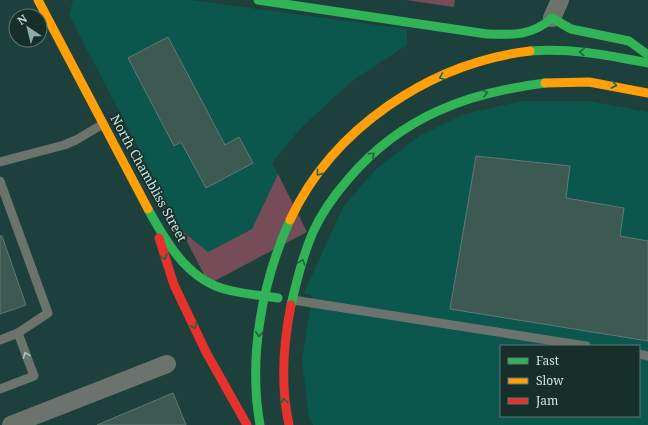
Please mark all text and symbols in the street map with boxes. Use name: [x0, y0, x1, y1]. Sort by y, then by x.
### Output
north arrow: [8, 8, 48, 48]
text: N: [14, 11, 30, 28]
one-way arrow: [579, 48, 585, 56]
one-way arrow: [438, 72, 445, 80]
one-way arrow: [611, 81, 617, 89]
one-way arrow: [482, 90, 488, 98]
street label: North Chambliss Street: [106, 111, 192, 245]
one-way arrow: [367, 152, 375, 159]
one-way arrow: [316, 169, 324, 176]
one-way arrow: [159, 253, 168, 260]
one-way arrow: [298, 259, 306, 266]
one-way arrow: [189, 322, 197, 329]
one-way arrow: [254, 331, 263, 337]
legend: [500, 345, 640, 417]
one-way arrow: [22, 351, 30, 358]
text: Fast: [536, 352, 559, 369]
text: Slow: [536, 372, 564, 389]
text: Jam: [535, 392, 558, 409]
one-way arrow: [280, 398, 289, 404]

